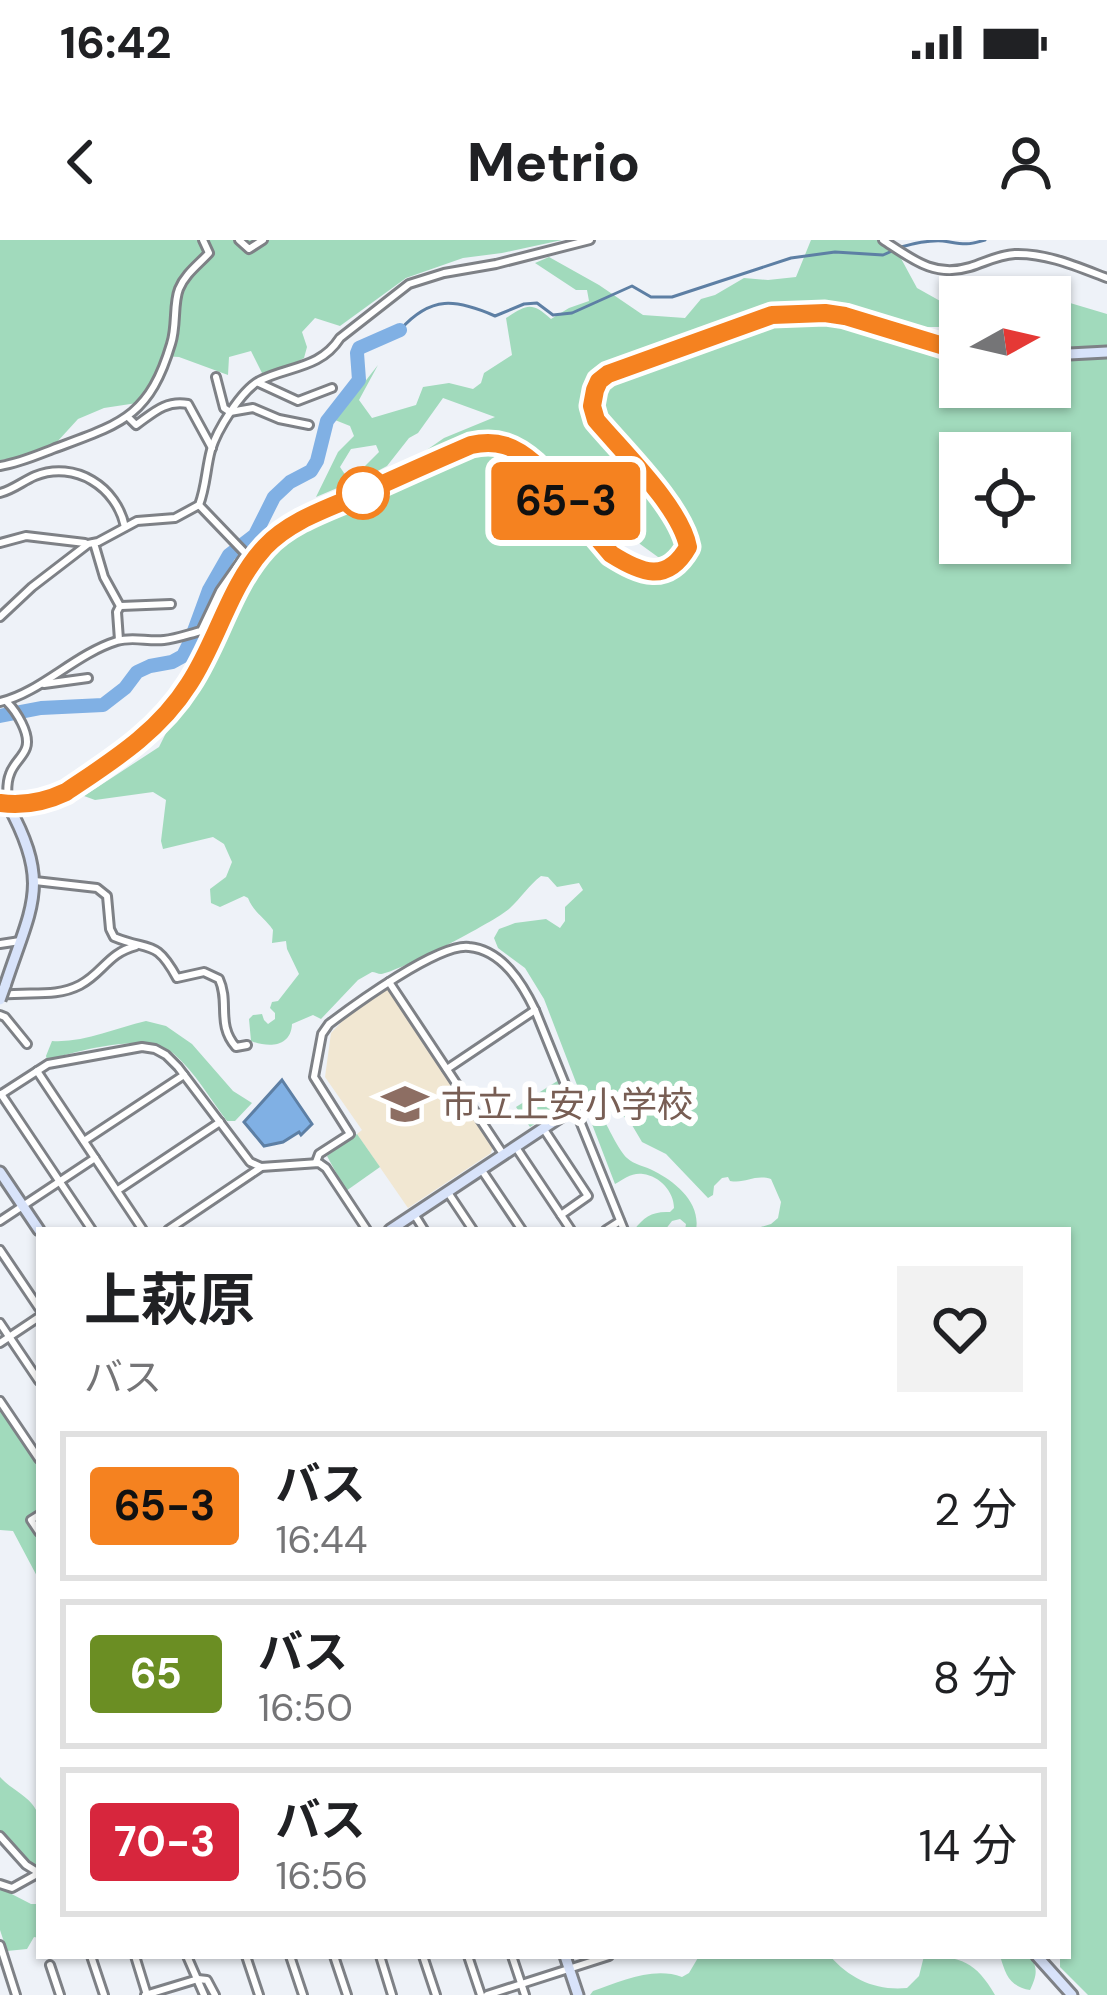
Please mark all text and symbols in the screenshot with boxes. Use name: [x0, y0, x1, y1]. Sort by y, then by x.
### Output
text: 16:42: [60, 13, 172, 72]
text: Metrio: [467, 127, 640, 198]
icon: back: [48, 129, 114, 195]
icon: person: [993, 129, 1059, 195]
north arrow: [939, 276, 1071, 408]
map controls: [939, 276, 1071, 564]
button: locate: [939, 432, 1071, 564]
line badge: 65-3: [482, 462, 650, 540]
unlabelled marker: [338, 468, 388, 518]
text: 65-3: [515, 473, 617, 528]
school or university icon: 市立上安小学校: [380, 1079, 430, 1129]
place label: 市立上安小学校: [441, 1081, 693, 1128]
text: 上萩原: [84, 1263, 255, 1338]
button: heart: [897, 1266, 1023, 1392]
text: バス: [84, 1352, 162, 1403]
text: バス: [275, 1455, 365, 1514]
text: 65-3: [114, 1478, 215, 1533]
text: 2 分: [934, 1480, 1017, 1539]
text: 16:44: [275, 1514, 367, 1565]
text: バス: [258, 1623, 348, 1682]
text: 65: [130, 1646, 182, 1701]
text: 8 分: [933, 1648, 1017, 1707]
text: 16:50: [258, 1682, 353, 1733]
text: バス: [275, 1791, 365, 1850]
text: 70-3: [114, 1814, 215, 1869]
text: 14 分: [919, 1816, 1017, 1875]
text: 16:56: [275, 1850, 368, 1901]

